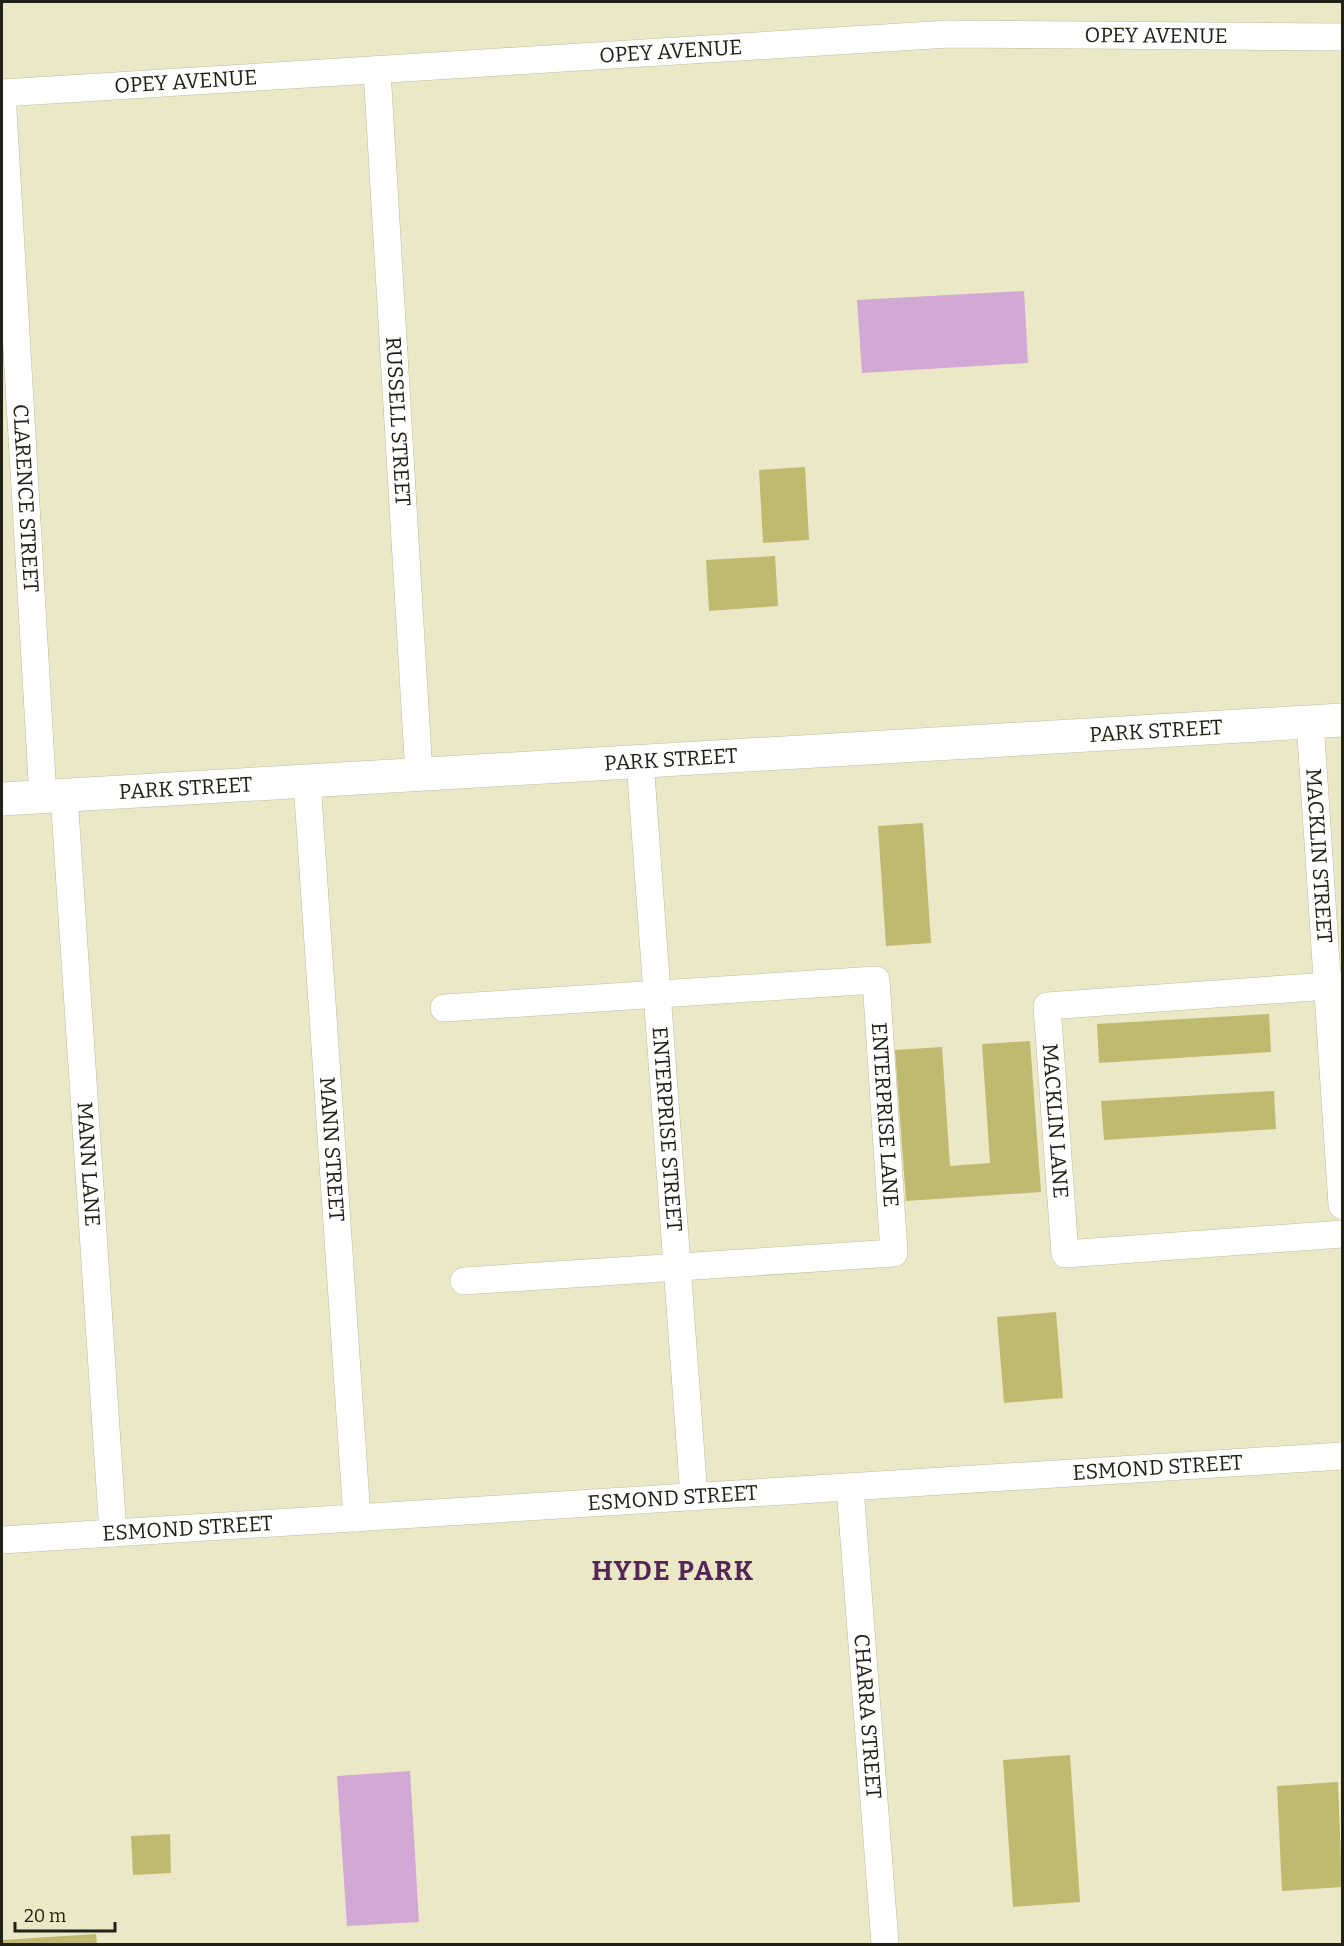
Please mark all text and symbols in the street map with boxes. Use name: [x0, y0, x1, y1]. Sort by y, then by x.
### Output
street label: OPEY AVENUE: [1085, 22, 1228, 49]
street label: OPEY AVENUE: [598, 34, 743, 69]
street label: OPEY AVENUE: [113, 64, 258, 99]
street label: RUSSELL STREET: [380, 336, 416, 507]
street label: CLARENCE STREET: [7, 403, 44, 593]
street label: PARK STREET: [1089, 714, 1223, 748]
street label: PARK STREET: [603, 743, 738, 776]
street label: MACKLIN STREET: [1300, 767, 1338, 944]
street label: PARK STREET: [118, 771, 253, 805]
street label: ENTERPRISE LANE: [866, 1021, 904, 1208]
street label: ENTERPRISE STREET: [647, 1026, 687, 1232]
street label: MACKLIN LANE: [1037, 1043, 1074, 1199]
street label: MANN STREET: [314, 1076, 350, 1222]
street label: MANN LANE: [71, 1101, 106, 1227]
street label: ESMOND STREET: [1072, 1449, 1244, 1486]
street label: ESMOND STREET: [587, 1480, 759, 1516]
street label: ESMOND STREET: [102, 1510, 274, 1547]
district label: HYDE PARK: [591, 1555, 755, 1587]
street label: CHARRA STREET: [848, 1633, 887, 1800]
scale bar: [15, 1895, 116, 1933]
text: 20 m: [24, 1905, 66, 1927]

